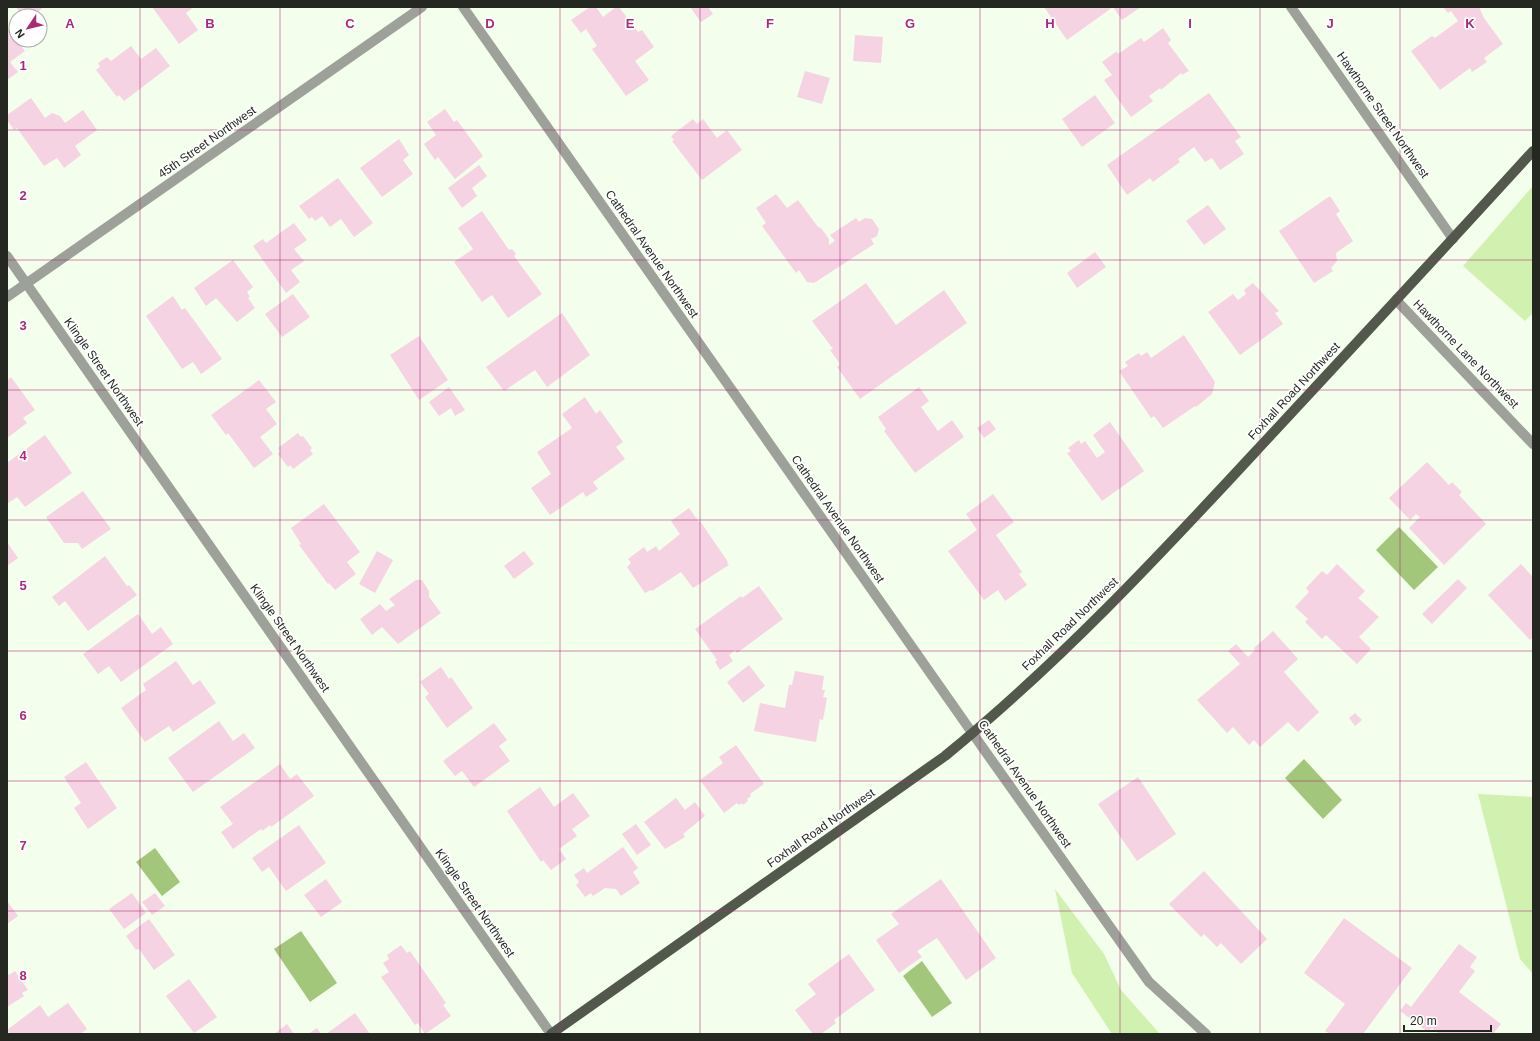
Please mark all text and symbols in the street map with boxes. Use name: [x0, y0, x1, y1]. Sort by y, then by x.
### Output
north arrow: [8, 8, 48, 48]
text: A: [65, 16, 75, 31]
text: B: [205, 16, 215, 31]
text: C: [345, 16, 355, 31]
text: D: [485, 16, 495, 31]
text: E: [626, 16, 635, 31]
text: F: [766, 16, 774, 31]
text: G: [905, 16, 915, 31]
text: H: [1045, 16, 1055, 31]
text: I: [1188, 16, 1192, 31]
text: J: [1326, 16, 1334, 31]
text: K: [1465, 16, 1475, 31]
text: N: [13, 27, 27, 40]
street label: Hawthorne Street Northwest: [1334, 49, 1432, 181]
text: 1: [19, 58, 27, 73]
street label: 45th Street Northwest: [155, 103, 259, 181]
text: 2: [19, 188, 27, 203]
street label: Cathedral Avenue Northwest: [603, 188, 702, 321]
street label: Hawthorne Lane Northwest: [1410, 297, 1522, 412]
street label: Klingle Street Northwest: [61, 315, 147, 429]
text: 3: [19, 318, 27, 333]
street label: Foxhall Road Northwest: [1245, 339, 1343, 443]
text: 4: [19, 448, 27, 463]
street label: Cathedral Avenue Northwest: [789, 453, 888, 586]
street label: Foxhall Road Northwest: [1019, 574, 1121, 674]
text: 5: [19, 578, 27, 593]
street label: Klingle Street Northwest: [247, 581, 333, 695]
text: 6: [19, 708, 27, 723]
street label: Cathedral Avenue Northwest: [976, 718, 1075, 851]
street label: Foxhall Road Northwest: [765, 785, 878, 870]
text: 7: [19, 838, 27, 853]
street label: Klingle Street Northwest: [432, 846, 518, 960]
text: 8: [19, 968, 27, 983]
scale bar: [1404, 1007, 1491, 1033]
text: 20 m: [1410, 1014, 1437, 1028]

